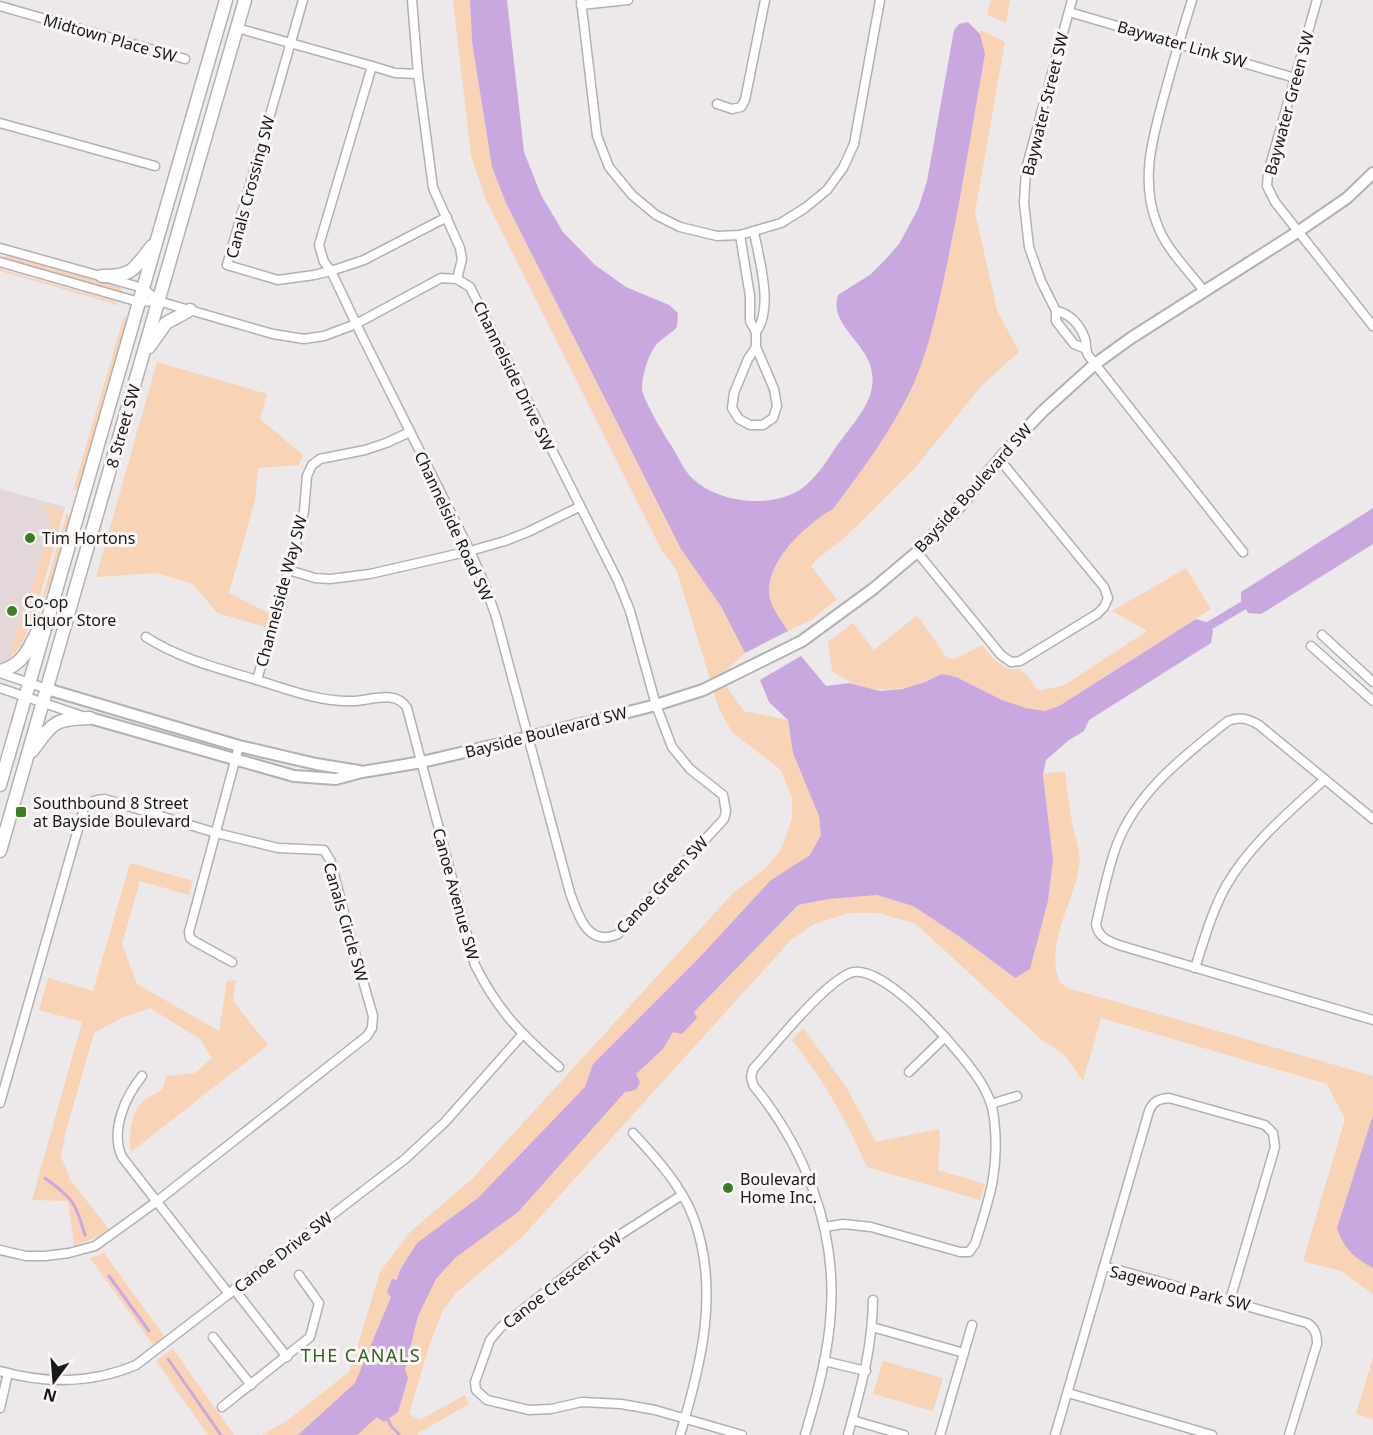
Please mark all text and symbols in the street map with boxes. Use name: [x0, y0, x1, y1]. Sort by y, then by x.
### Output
street label: Midtown Place SW: [41, 8, 179, 68]
street label: Baywater Link SW: [1115, 15, 1249, 73]
street label: Baywater Green SW: [1259, 28, 1319, 177]
street label: Baywater Street SW: [1017, 30, 1074, 178]
street label: Canals Crossing SW: [220, 113, 280, 261]
street label: Channelside Drive SW: [468, 297, 560, 455]
street label: 8 Street SW: [101, 382, 145, 470]
street label: Bayside Boulevard SW: [909, 419, 1037, 557]
street label: Channelside Road SW: [410, 447, 498, 605]
street label: Channelside Way SW: [250, 513, 312, 669]
place label: Tim Hortons: [42, 527, 135, 549]
marker: Tim Hortons: [23, 531, 37, 545]
place label: Co-op Liquor Store: [24, 591, 116, 631]
marker: Co-op Liquor Store: [5, 604, 19, 618]
street label: Bayside Boulevard SW: [463, 701, 629, 763]
place label: Southbound 8 Street at Bayside Boulevard: [33, 792, 190, 832]
marker: Southbound 8 Street at Bayside Boulevard: [14, 805, 28, 819]
street label: Canoe Avenue SW: [428, 826, 484, 963]
street label: Canoe Green SW: [611, 832, 713, 938]
street label: Canals Circle SW: [318, 860, 374, 984]
place label: Boulevard Home Inc.: [740, 1168, 817, 1208]
marker: Boulevard Home Inc.: [721, 1181, 735, 1195]
street label: Canoe Drive SW: [229, 1207, 337, 1297]
street label: Canoe Crescent SW: [498, 1227, 626, 1333]
street label: Sagewood Park SW: [1108, 1260, 1253, 1316]
district label: THE CANALS: [301, 1343, 421, 1367]
north arrow: [24, 1351, 84, 1411]
text: N: [41, 1383, 59, 1408]

